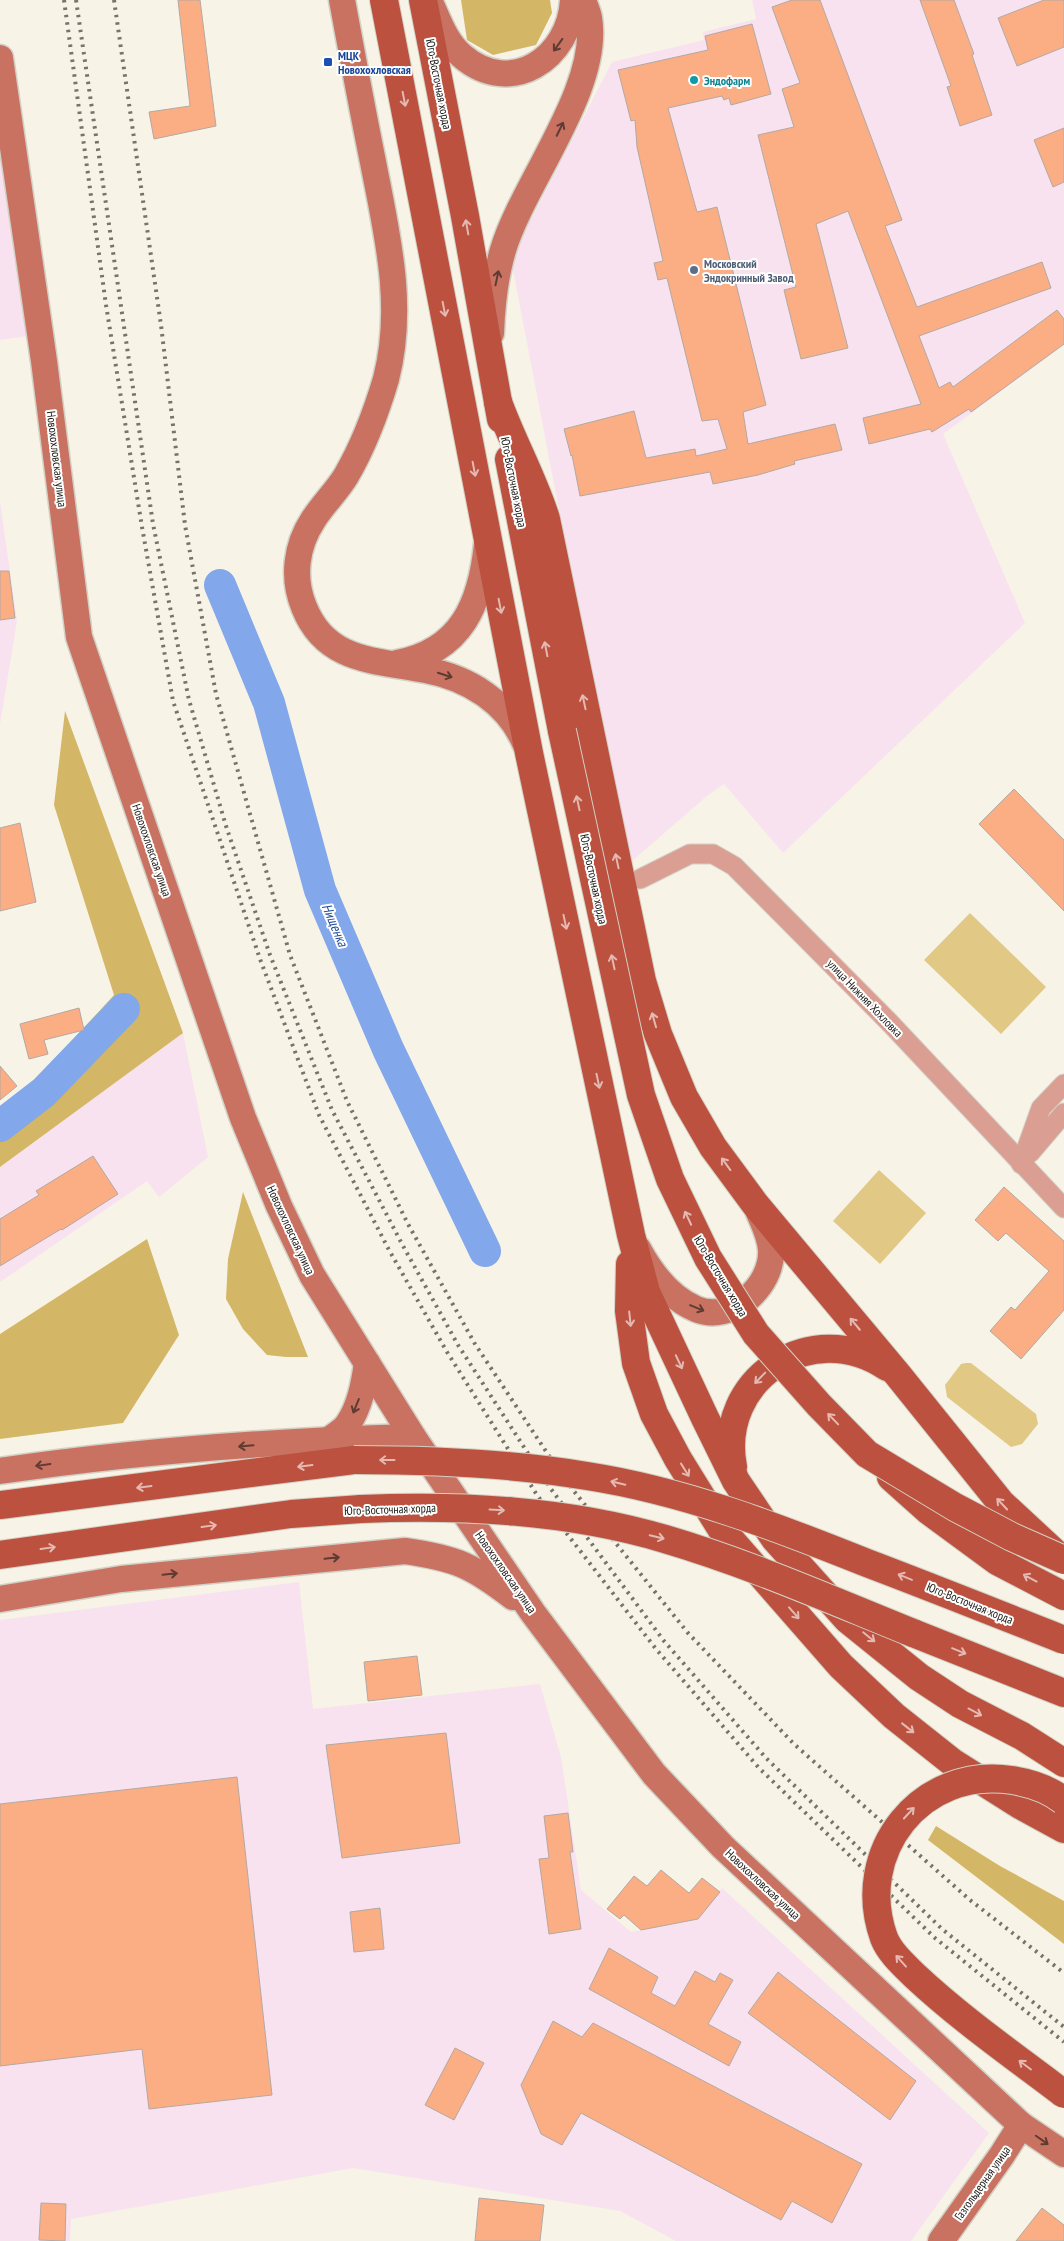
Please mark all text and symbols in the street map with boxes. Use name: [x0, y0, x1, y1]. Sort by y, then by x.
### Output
street label: Юго-Восточная хорда: [423, 38, 455, 131]
one-way arrow: [553, 38, 563, 52]
place label: МЦК Новохохловская: [338, 48, 411, 77]
marker: МЦК Новохохловская: [322, 56, 334, 68]
place label: Эндофарм: [704, 73, 750, 88]
marker: Эндофарм: [688, 74, 700, 86]
one-way arrow: [399, 91, 409, 107]
one-way arrow: [556, 122, 565, 137]
one-way arrow: [462, 219, 472, 235]
place label: Московский Эндокринный Завод: [704, 256, 794, 285]
marker: Московский Эндокринный Завод: [688, 264, 700, 276]
one-way arrow: [492, 270, 502, 286]
one-way arrow: [439, 301, 449, 317]
street label: Новохохловская улица: [44, 410, 70, 508]
street label: Юго-Восточная хорда: [498, 436, 530, 529]
one-way arrow: [469, 460, 479, 476]
one-way arrow: [496, 597, 505, 613]
one-way arrow: [541, 641, 550, 657]
one-way arrow: [436, 671, 452, 680]
one-way arrow: [579, 695, 588, 711]
one-way arrow: [573, 796, 582, 812]
street label: Новохохловская улица: [129, 802, 175, 898]
street label: Юго-Восточная хорда: [577, 833, 611, 926]
one-way arrow: [612, 854, 621, 870]
water label: Нищенка: [318, 901, 353, 951]
one-way arrow: [561, 914, 571, 930]
one-way arrow: [608, 955, 617, 971]
street label: улица Нижняя Хохловка: [824, 956, 906, 1040]
one-way arrow: [648, 1012, 658, 1028]
one-way arrow: [594, 1073, 604, 1089]
one-way arrow: [721, 1157, 731, 1171]
street label: Новохохловская улица: [264, 1183, 318, 1277]
one-way arrow: [683, 1210, 693, 1225]
street label: Юго-Восточная хорда: [691, 1233, 751, 1319]
one-way arrow: [689, 1304, 704, 1314]
one-way arrow: [625, 1311, 635, 1327]
one-way arrow: [850, 1317, 861, 1330]
one-way arrow: [674, 1354, 684, 1369]
one-way arrow: [754, 1372, 766, 1385]
one-way arrow: [351, 1398, 361, 1413]
one-way arrow: [827, 1413, 839, 1426]
one-way arrow: [239, 1441, 255, 1450]
one-way arrow: [379, 1455, 396, 1465]
one-way arrow: [35, 1460, 51, 1470]
one-way arrow: [298, 1462, 314, 1472]
one-way arrow: [680, 1462, 690, 1476]
one-way arrow: [610, 1478, 626, 1487]
one-way arrow: [136, 1482, 152, 1492]
one-way arrow: [996, 1497, 1008, 1510]
street label: Юго-Восточная хорда: [344, 1500, 436, 1518]
one-way arrow: [489, 1505, 505, 1514]
one-way arrow: [201, 1520, 217, 1530]
street label: Новохохловская улица: [472, 1528, 540, 1616]
one-way arrow: [648, 1533, 664, 1542]
one-way arrow: [40, 1543, 56, 1553]
one-way arrow: [323, 1553, 339, 1563]
one-way arrow: [162, 1569, 178, 1579]
one-way arrow: [898, 1572, 913, 1581]
one-way arrow: [1024, 1573, 1038, 1583]
street label: Юго-Восточная хорда: [925, 1579, 1016, 1627]
one-way arrow: [788, 1606, 800, 1619]
one-way arrow: [862, 1632, 875, 1643]
one-way arrow: [951, 1647, 966, 1656]
one-way arrow: [967, 1708, 982, 1717]
one-way arrow: [901, 1722, 914, 1733]
one-way arrow: [903, 1806, 915, 1819]
street label: Новохохловская улица: [723, 1846, 804, 1923]
one-way arrow: [895, 1954, 906, 1967]
one-way arrow: [1019, 2059, 1032, 2070]
one-way arrow: [1035, 2135, 1049, 2145]
street label: Газгольдерная улица: [951, 2143, 1013, 2223]

